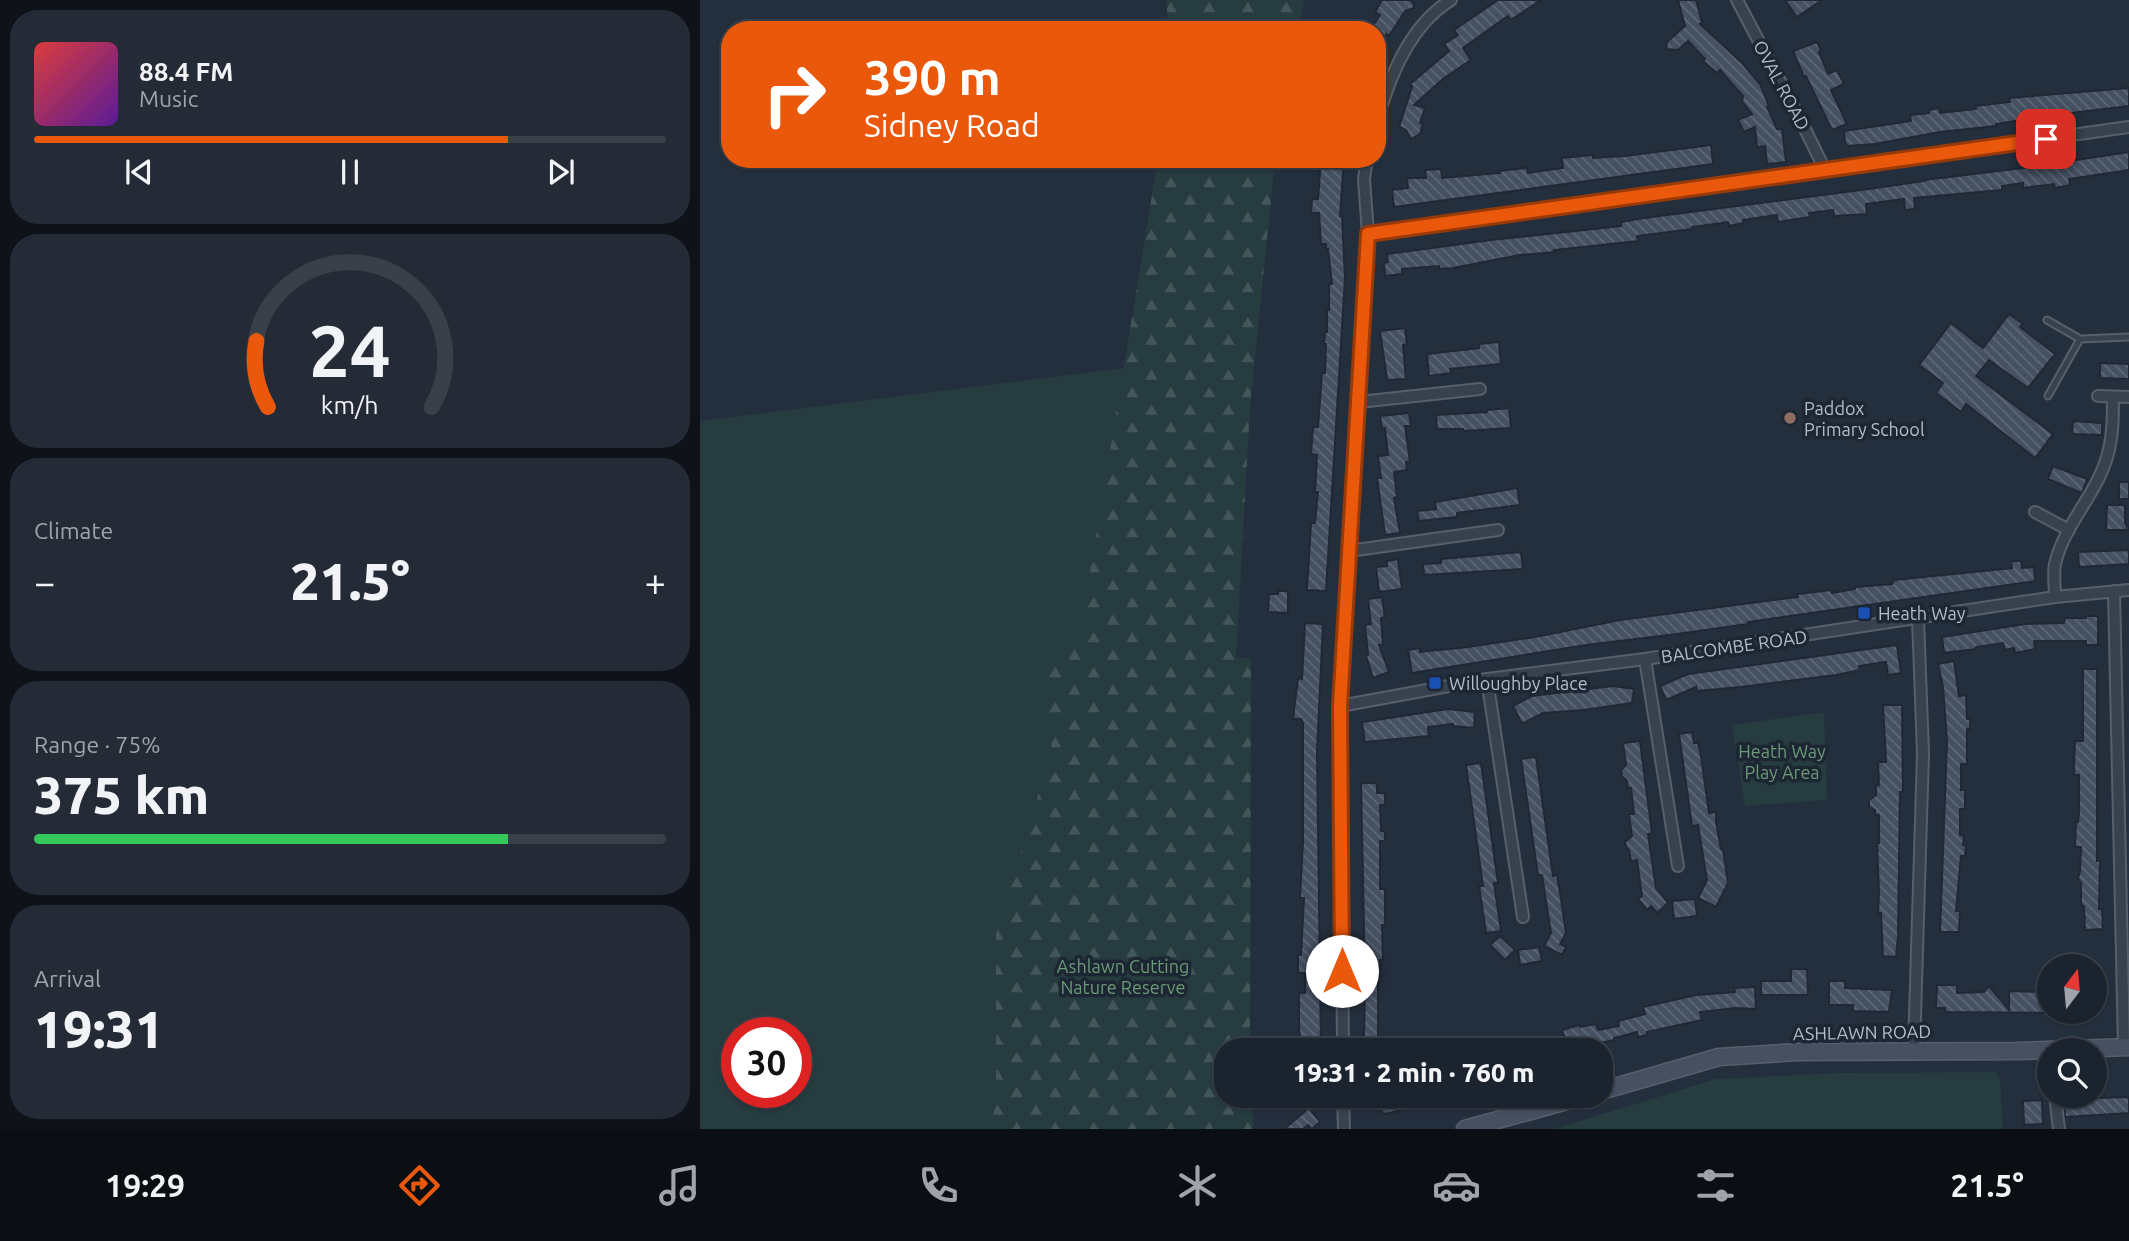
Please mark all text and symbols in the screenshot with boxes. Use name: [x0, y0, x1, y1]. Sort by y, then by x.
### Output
street label: OVAL ROAD: [1750, 37, 1814, 133]
icon: right: [749, 49, 840, 140]
text: 390 m: [864, 49, 1001, 104]
text: 88.4 FM: [139, 57, 233, 86]
text: Music: [139, 86, 198, 111]
text: Sidney Road: [864, 107, 1040, 143]
pin: [2016, 109, 2076, 169]
icon: arrive: [2027, 120, 2065, 158]
icon: previous: [120, 153, 158, 191]
icon: pause: [331, 153, 369, 191]
icon: next: [542, 153, 580, 191]
text: 24: [309, 309, 391, 391]
text: km/h: [321, 390, 379, 418]
place label: Paddox Primary School: [1804, 398, 1925, 439]
marker: Paddox Primary School: [1782, 410, 1798, 426]
text: Climate: [34, 518, 113, 543]
text: 21.5°: [290, 552, 410, 610]
text: −: [34, 561, 55, 603]
text: +: [645, 561, 666, 603]
place label: Heath Way: [1878, 603, 1966, 623]
marker: Heath Way: [1856, 605, 1872, 621]
street label: BALCOMBE ROAD: [1660, 626, 1808, 666]
place label: Willoughby Place: [1449, 673, 1588, 693]
marker: Willoughby Place: [1427, 675, 1443, 691]
text: Range · 75%: [34, 732, 161, 757]
park label: Heath Way Play Area: [1738, 741, 1826, 782]
text: 375 km: [34, 766, 209, 824]
position arrow: [1305, 934, 1379, 1008]
north arrow: [2037, 954, 2107, 1024]
map controls: [2037, 954, 2107, 1108]
park label: Ashlawn Cutting Nature Reserve: [1057, 956, 1189, 997]
text: Arrival: [34, 966, 101, 991]
text: 19:31: [34, 1000, 164, 1058]
speed limit sign: 30: [721, 1017, 812, 1108]
street label: ASHLAWN ROAD: [1793, 1021, 1931, 1043]
button: search: [2037, 1038, 2107, 1108]
text: 19:31 · 2 min · 760 m: [1293, 1058, 1534, 1087]
icon: directions: [395, 1161, 444, 1210]
icon: music: [655, 1161, 704, 1210]
icon: phone: [914, 1161, 963, 1210]
icon: climate: [1173, 1161, 1222, 1210]
icon: car: [1432, 1161, 1481, 1210]
icon: filters: [1691, 1161, 1740, 1210]
text: 19:29: [105, 1167, 185, 1203]
text: 21.5°: [1950, 1167, 2024, 1203]

